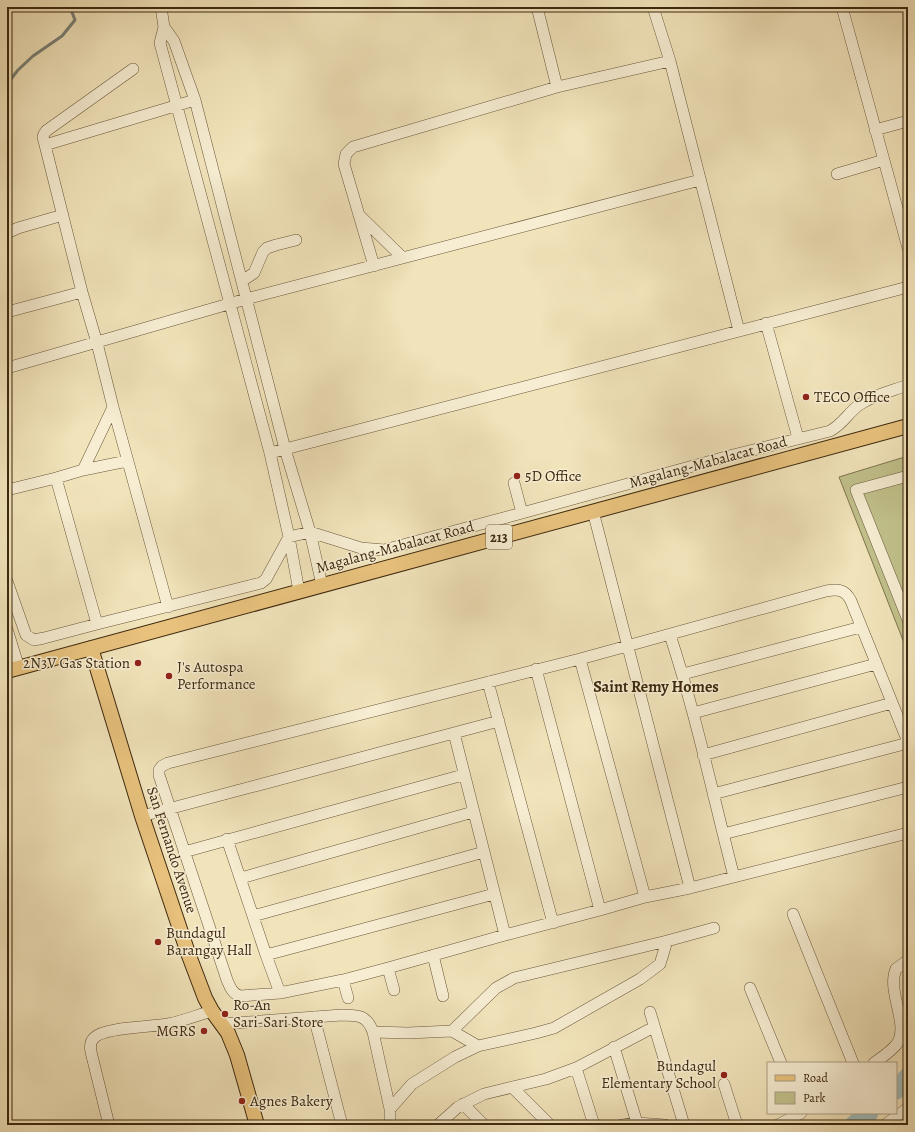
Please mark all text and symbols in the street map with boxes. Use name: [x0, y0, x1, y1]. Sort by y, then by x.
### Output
place label: TECO Office: [814, 387, 890, 407]
marker: TECO Office: [801, 392, 811, 402]
street label: Magalang-Mabalacat Road: [627, 431, 790, 493]
place label: 5D Office: [525, 466, 582, 486]
marker: 5D Office: [512, 471, 522, 481]
street label: Magalang-Mabalacat Road: [314, 516, 477, 578]
road number: 213: [486, 525, 512, 549]
place label: 2N3V Gas Station: [23, 653, 130, 673]
place label: J's Autospa Performance: [177, 657, 256, 694]
marker: 2N3V Gas Station: [133, 658, 143, 668]
marker: J's Autospa Performance: [164, 671, 174, 681]
district label: Saint Remy Homes: [593, 676, 719, 698]
street label: San Fernando Avenue: [142, 784, 202, 916]
place label: Bundagul Barangay Hall: [166, 923, 252, 960]
marker: Bundagul Barangay Hall: [153, 937, 163, 947]
place label: Ro-An Sari-Sari Store: [233, 995, 324, 1032]
marker: Ro-An Sari-Sari Store: [220, 1009, 230, 1019]
place label: MGRS: [156, 1021, 196, 1041]
marker: MGRS: [199, 1026, 209, 1036]
place label: Bundagul Elementary School: [601, 1056, 716, 1093]
legend: [767, 1062, 897, 1114]
marker: Bundagul Elementary School: [719, 1070, 729, 1080]
text: Road: [803, 1070, 829, 1086]
text: Park: [803, 1090, 826, 1106]
place label: Agnes Bakery: [249, 1091, 333, 1111]
marker: Agnes Bakery: [237, 1096, 247, 1106]

